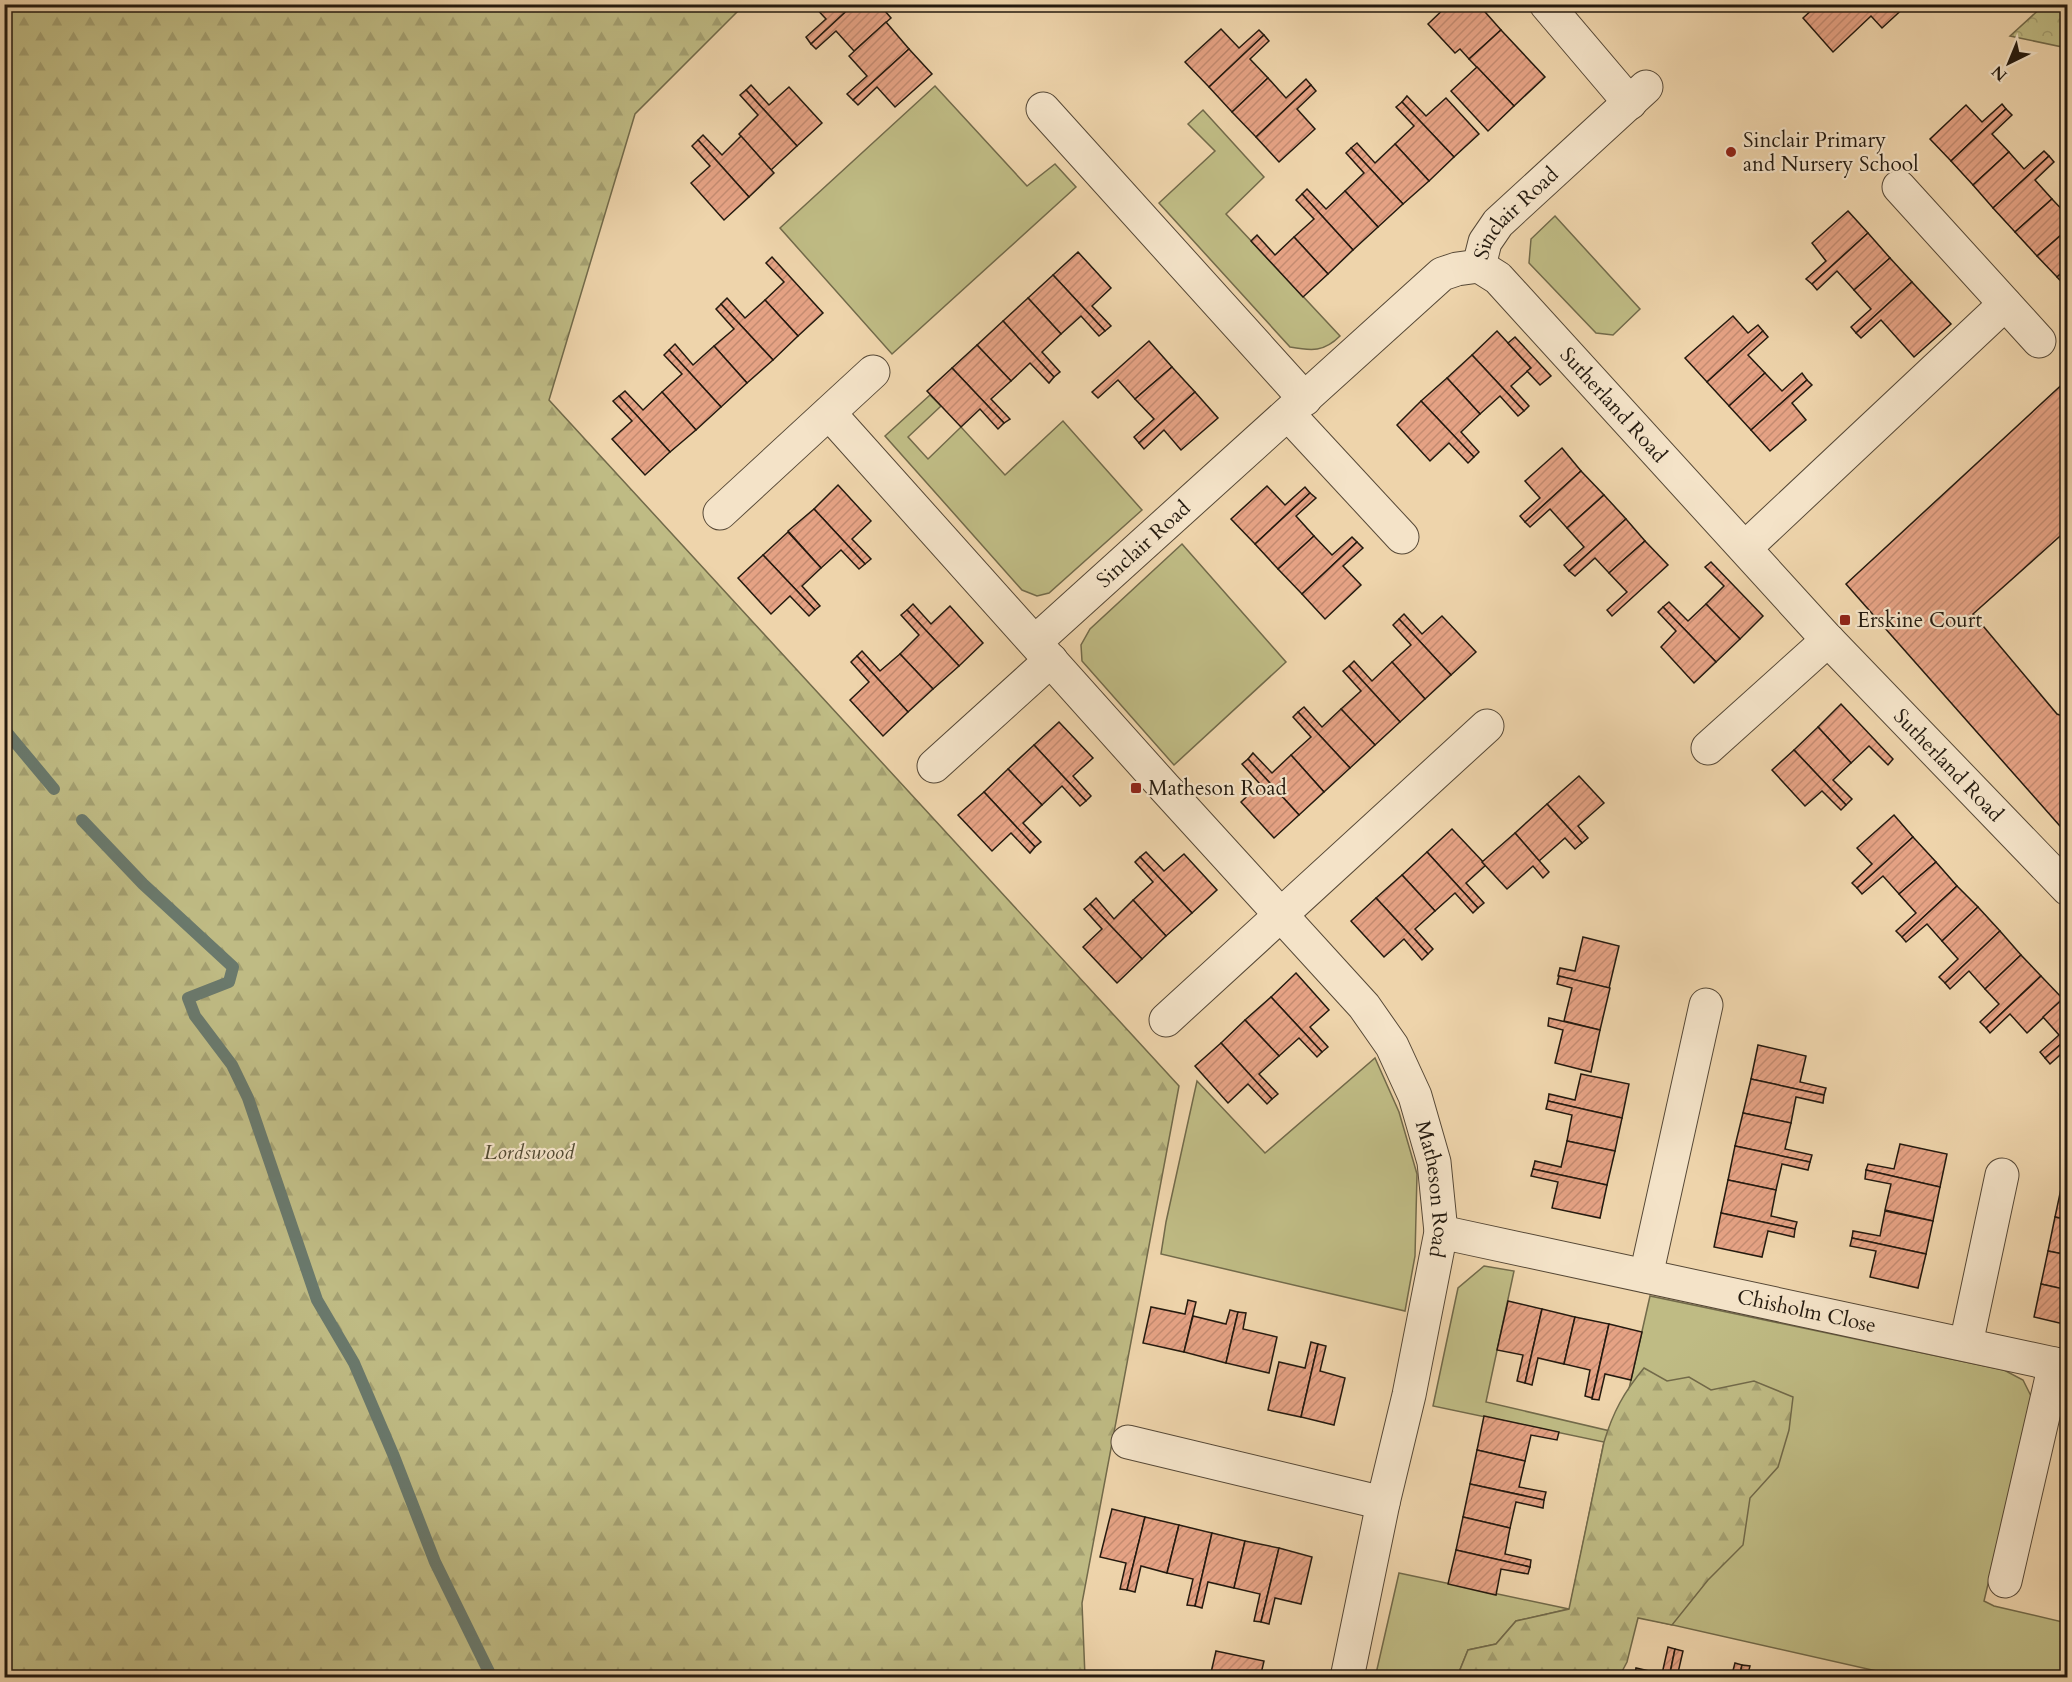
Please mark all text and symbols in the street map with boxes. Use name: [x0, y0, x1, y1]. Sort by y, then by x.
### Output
north arrow: [1979, 33, 2039, 93]
text: N: [1987, 60, 2012, 86]
place label: Sinclair Primary and Nursery School: [1743, 126, 1919, 179]
marker: Sinclair Primary and Nursery School: [1724, 145, 1738, 159]
street label: Sinclair Road: [1467, 160, 1565, 263]
street label: Sutherland Road: [1553, 341, 1674, 469]
street label: Sinclair Road: [1090, 494, 1197, 594]
place label: Erskine Court: [1857, 606, 1982, 635]
marker: Erskine Court: [1838, 613, 1852, 627]
street label: Sutherland Road: [1887, 702, 2010, 828]
place label: Matheson Road: [1148, 774, 1287, 803]
marker: Matheson Road: [1129, 781, 1143, 795]
street label: Matheson Road: [1408, 1117, 1456, 1260]
park label: Lordswood: [484, 1138, 575, 1167]
street label: Chisholm Close: [1734, 1282, 1879, 1340]

